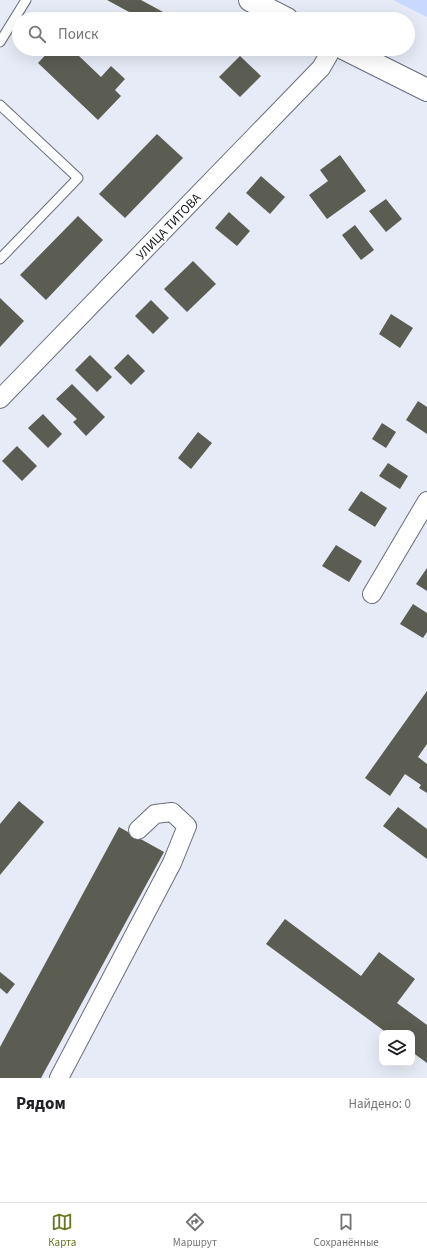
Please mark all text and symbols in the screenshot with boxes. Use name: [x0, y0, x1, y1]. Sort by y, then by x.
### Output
search box: [12, 12, 415, 56]
icon: search: [26, 23, 48, 45]
text: Поиск: [58, 24, 99, 45]
street label: УЛИЦА ТИТОВА: [132, 189, 206, 264]
map controls: [379, 1030, 415, 1066]
button: layers: [379, 1030, 415, 1066]
text: Рядом: [16, 1092, 66, 1116]
text: Найдено: 0: [349, 1095, 411, 1113]
tab: Карта: [48, 1211, 76, 1250]
tab: Маршрут: [173, 1211, 217, 1250]
tab: Сохранённые: [313, 1211, 379, 1250]

